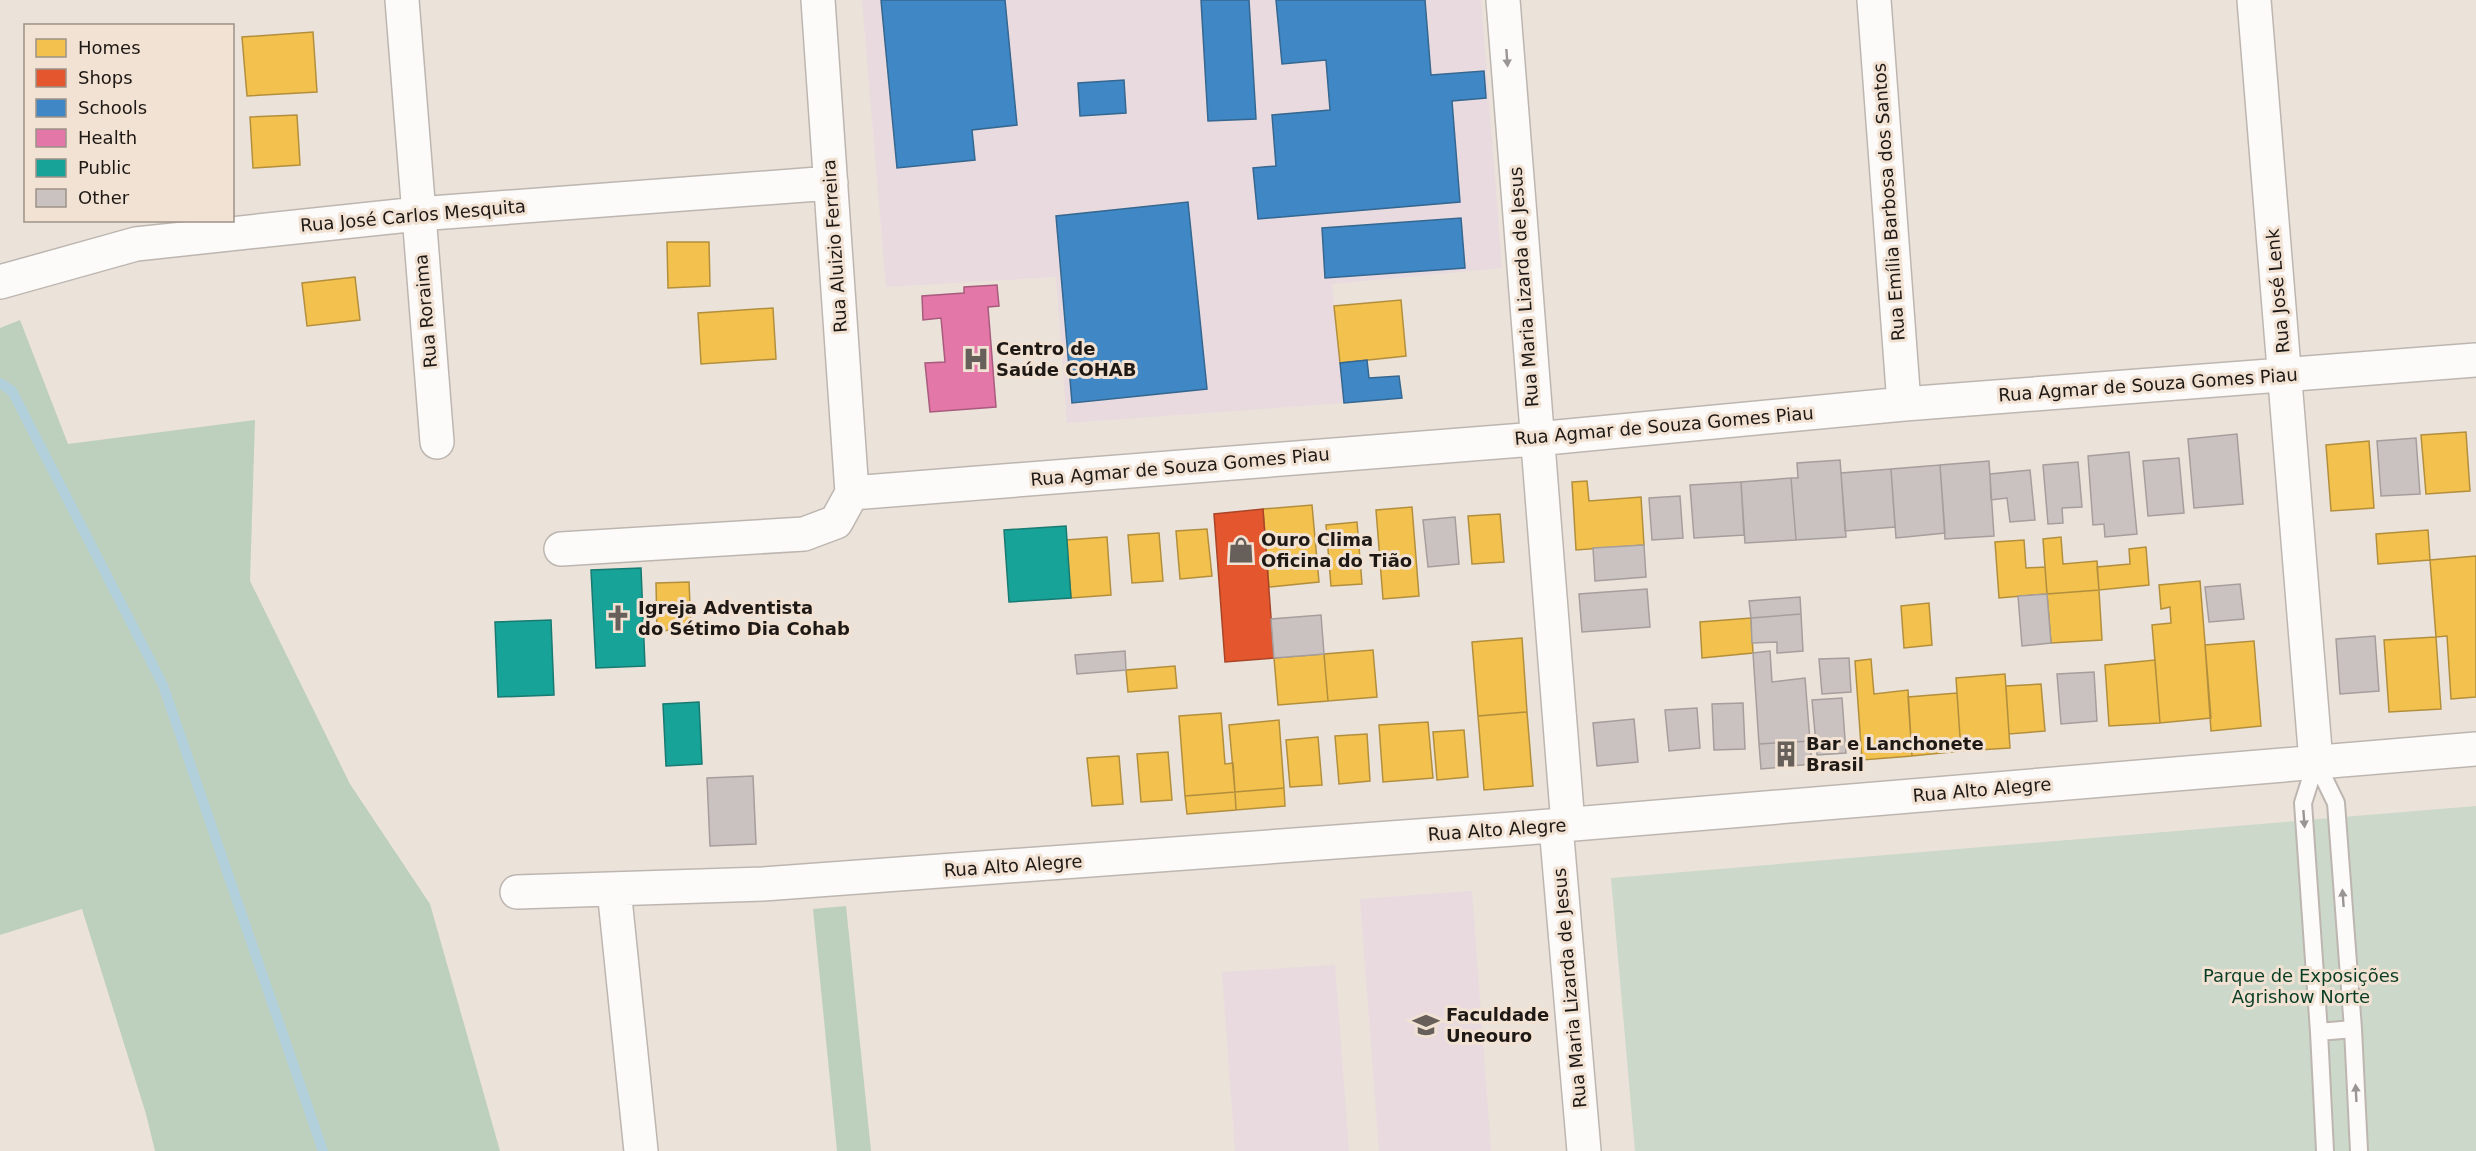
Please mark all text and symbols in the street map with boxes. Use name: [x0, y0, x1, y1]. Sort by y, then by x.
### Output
legend: [24, 24, 234, 222]
text: Homes: [78, 37, 141, 58]
one-way arrow: [1502, 49, 1512, 68]
street label: Rua Emília Barbosa dos Santos: [1868, 62, 1909, 342]
text: Shops: [78, 67, 133, 88]
text: Schools: [78, 97, 147, 118]
text: Health: [78, 127, 137, 148]
text: Public: [78, 157, 131, 178]
street label: Rua Aluizio Ferreira: [818, 159, 851, 333]
street label: Rua Maria Lizarda de Jesus: [1505, 166, 1542, 408]
text: Other: [78, 187, 130, 208]
street label: Rua José Carlos Mesquita: [299, 195, 527, 236]
street label: Rua José Lenk: [2262, 227, 2293, 354]
street label: Rua Roraima: [410, 253, 441, 369]
place label: Centro de Saúde COHAB: [996, 338, 1137, 380]
hospital icon: Centro de Saúde COHAB: [961, 344, 991, 374]
street label: Rua Agmar de Souza Gomes Piau: [1998, 364, 2298, 405]
street label: Rua Agmar de Souza Gomes Piau: [1514, 402, 1814, 449]
street label: Rua Agmar de Souza Gomes Piau: [1030, 443, 1330, 490]
place label: Ouro Clima Oficina do Tião: [1261, 529, 1412, 571]
shop icon: Ouro Clima Oficina do Tião: [1226, 535, 1256, 565]
place label: Igreja Adventista do Sétimo Dia Cohab: [638, 597, 850, 639]
church icon: Igreja Adventista do Sétimo Dia Cohab: [603, 603, 633, 633]
place label: Bar e Lanchonete Brasil: [1806, 733, 1984, 775]
building icon: Bar e Lanchonete Brasil: [1771, 739, 1801, 769]
street label: Rua Alto Alegre: [1912, 773, 2052, 806]
one-way arrow: [2299, 809, 2308, 828]
street label: Rua Alto Alegre: [1427, 814, 1567, 845]
street label: Rua Alto Alegre: [943, 850, 1083, 881]
street label: Rua Maria Lizarda de Jesus: [1549, 867, 1590, 1109]
one-way arrow: [2338, 889, 2348, 908]
park label: Parque de Exposições Agrishow Norte: [2203, 965, 2399, 1007]
place label: Faculdade Uneouro: [1446, 1004, 1549, 1046]
school or university icon: Faculdade Uneouro: [1411, 1010, 1441, 1040]
one-way arrow: [2352, 1083, 2361, 1102]

